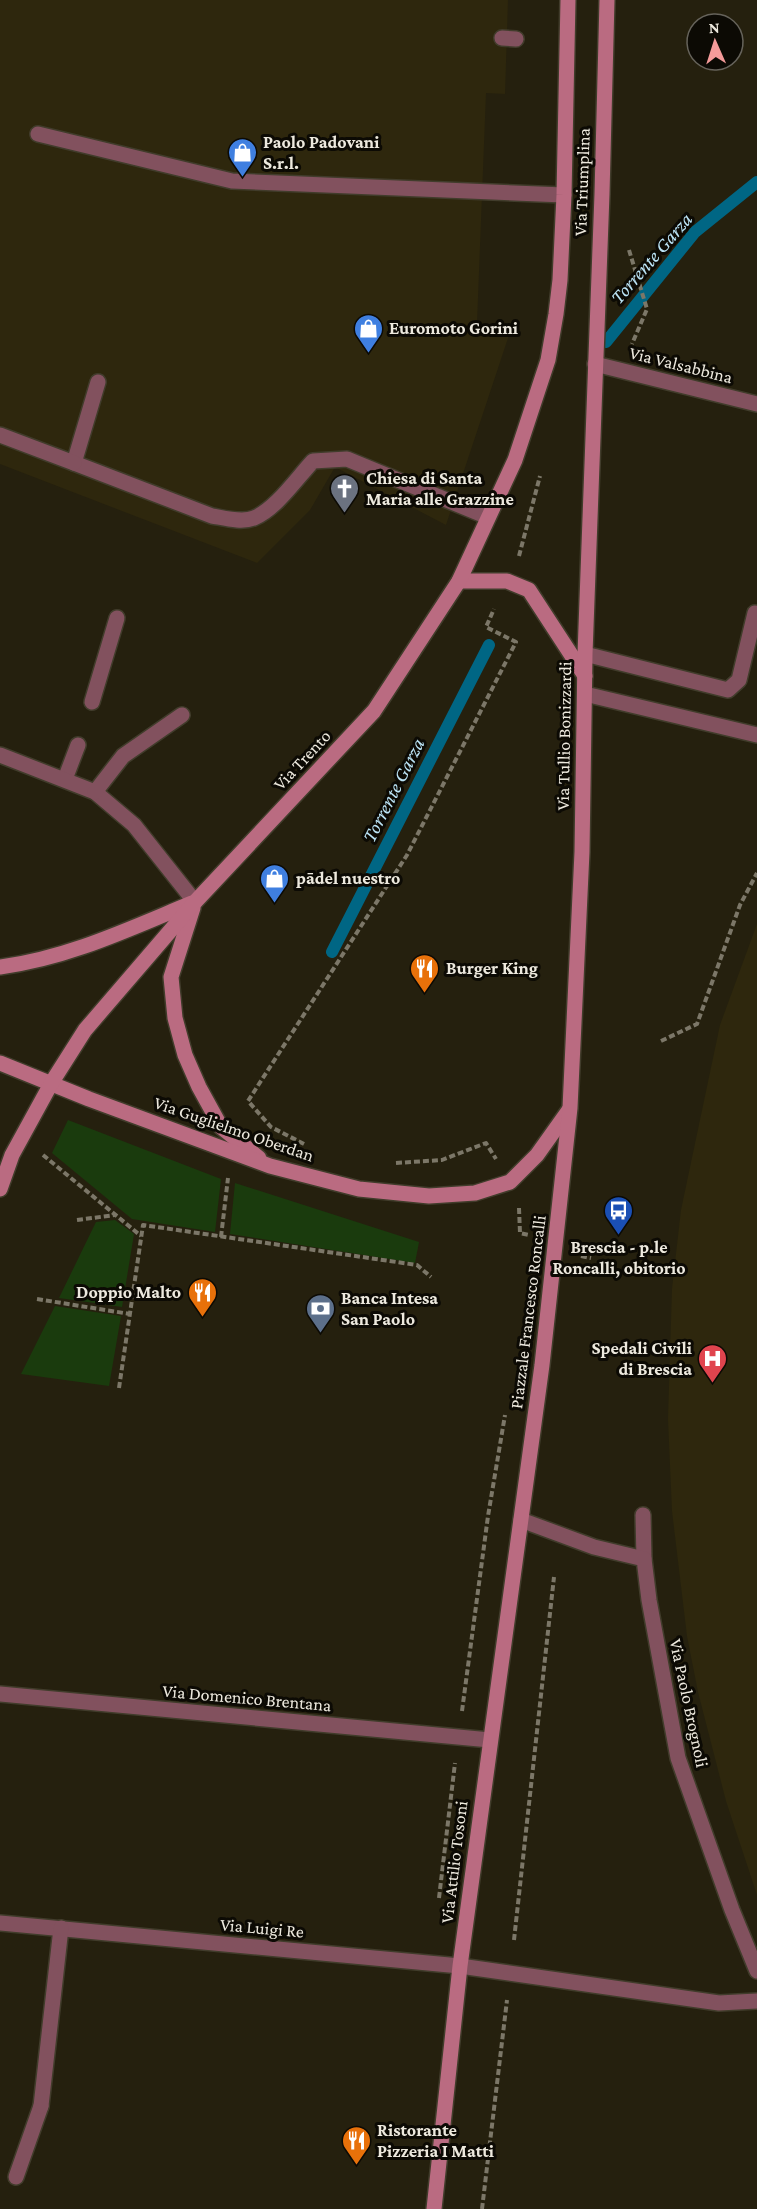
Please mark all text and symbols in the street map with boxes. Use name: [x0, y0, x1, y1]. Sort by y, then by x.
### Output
north arrow: [685, 12, 745, 72]
text: N: [708, 19, 720, 36]
street label: Via Triumplina: [570, 128, 594, 236]
place label: Paolo Padovani S.r.l.: [263, 132, 380, 173]
shop icon: Paolo Padovani S.r.l.: [226, 136, 258, 178]
water label: Torrente Garza: [606, 208, 696, 308]
shop icon: Euromoto Gorini: [352, 312, 384, 354]
place label: Euromoto Gorini: [389, 318, 519, 338]
street label: Via Valsabbina: [627, 343, 735, 387]
place label: Chiesa di Santa Maria alle Grazzine: [366, 468, 514, 509]
church icon: Chiesa di Santa Maria alle Grazzine: [329, 472, 361, 514]
street label: Via Tullio Bonizzardi: [553, 661, 575, 811]
street label: Via Trento: [269, 726, 335, 794]
water label: Torrente Garza: [357, 735, 429, 845]
shop icon: pādel nuestro: [259, 862, 291, 904]
place label: pādel nuestro: [296, 868, 400, 888]
restaurant icon: Burger King: [409, 952, 441, 994]
place label: Burger King: [446, 958, 538, 978]
street label: Via Guglielmo Oberdan: [152, 1092, 317, 1166]
bus stop icon: Brescia - p.le Roncalli, obitorio: [603, 1194, 635, 1236]
street label: Piazzale Francesco Roncalli: [506, 1214, 550, 1410]
place label: Brescia - p.le Roncalli, obitorio: [552, 1237, 686, 1278]
restaurant icon: Doppio Malto: [186, 1276, 218, 1318]
place label: Doppio Malto: [76, 1282, 181, 1302]
place label: Banca Intesa San Paolo: [341, 1288, 438, 1329]
bank icon: Banca Intesa San Paolo: [304, 1292, 336, 1334]
place label: Spedali Civili di Brescia: [591, 1338, 693, 1379]
hospital icon: Spedali Civili di Brescia: [697, 1342, 729, 1384]
street label: Via Paolo Brognoli: [666, 1637, 712, 1769]
street label: Via Domenico Brentana: [162, 1681, 332, 1715]
street label: Via Attilio Tosoni: [437, 1799, 471, 1924]
street label: Via Luigi Re: [219, 1914, 305, 1942]
place label: Ristorante Pizzeria I Matti: [377, 2120, 495, 2161]
restaurant icon: Ristorante Pizzeria I Matti: [340, 2124, 372, 2166]

